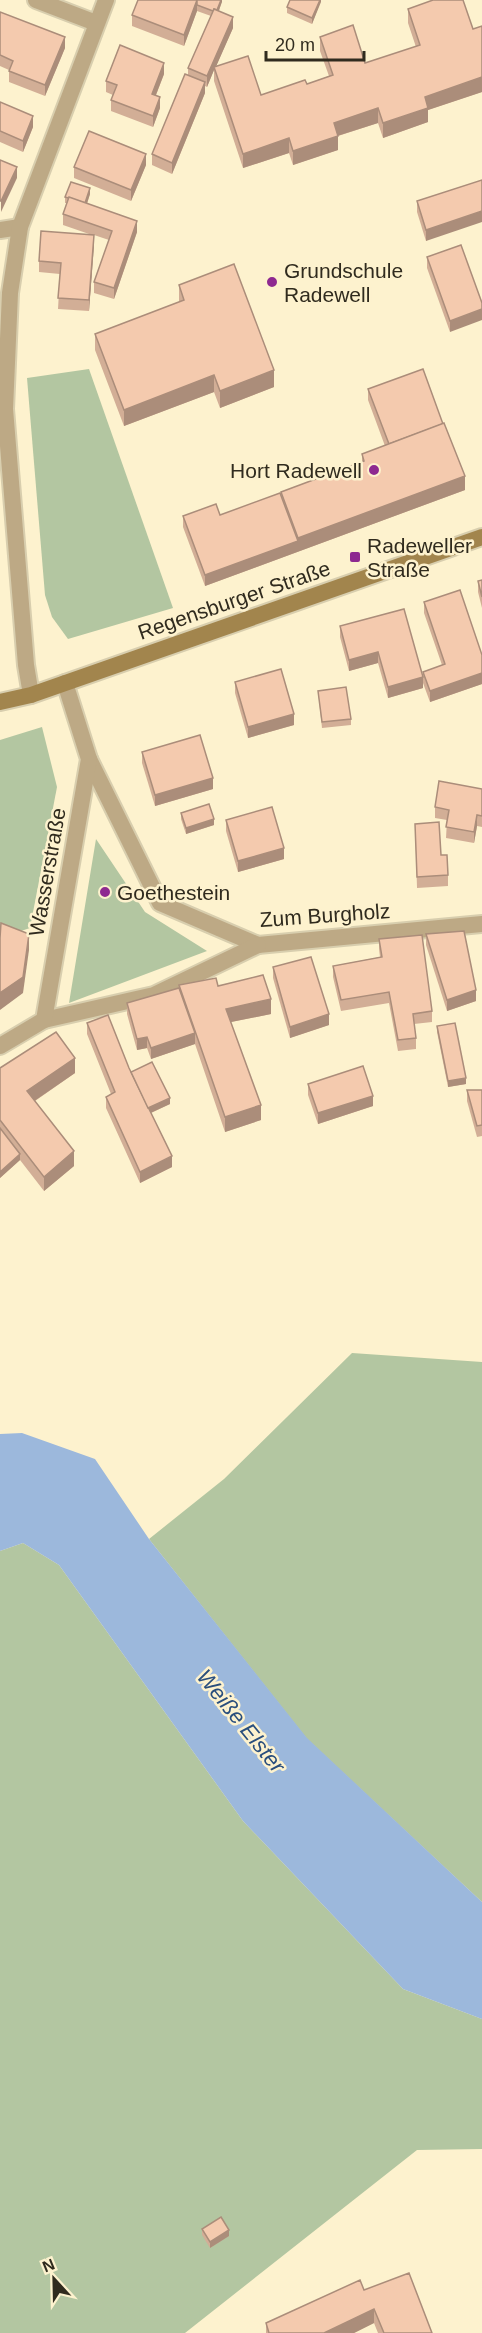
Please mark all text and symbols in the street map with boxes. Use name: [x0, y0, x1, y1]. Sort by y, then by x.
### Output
scale bar: [266, 24, 364, 62]
text: 20 m: [275, 35, 315, 55]
place label: Grundschule Radewell: [284, 259, 403, 306]
marker: Grundschule Radewell: [265, 275, 279, 289]
place label: Hort Radewell: [230, 459, 362, 482]
marker: Hort Radewell: [367, 463, 381, 477]
place label: Radeweller Straße: [367, 534, 472, 581]
marker: Radeweller Straße: [348, 550, 362, 564]
street label: Regensburger Straße: [135, 556, 333, 644]
street label: Wasserstraße: [24, 806, 70, 938]
place label: Goethestein: [117, 881, 230, 904]
marker: Goethestein: [98, 885, 112, 899]
street label: Zum Burgholz: [259, 899, 391, 931]
water label: Weiße Elster: [192, 1664, 291, 1779]
north arrow: [24, 2249, 84, 2309]
text: N: [40, 2256, 57, 2276]

